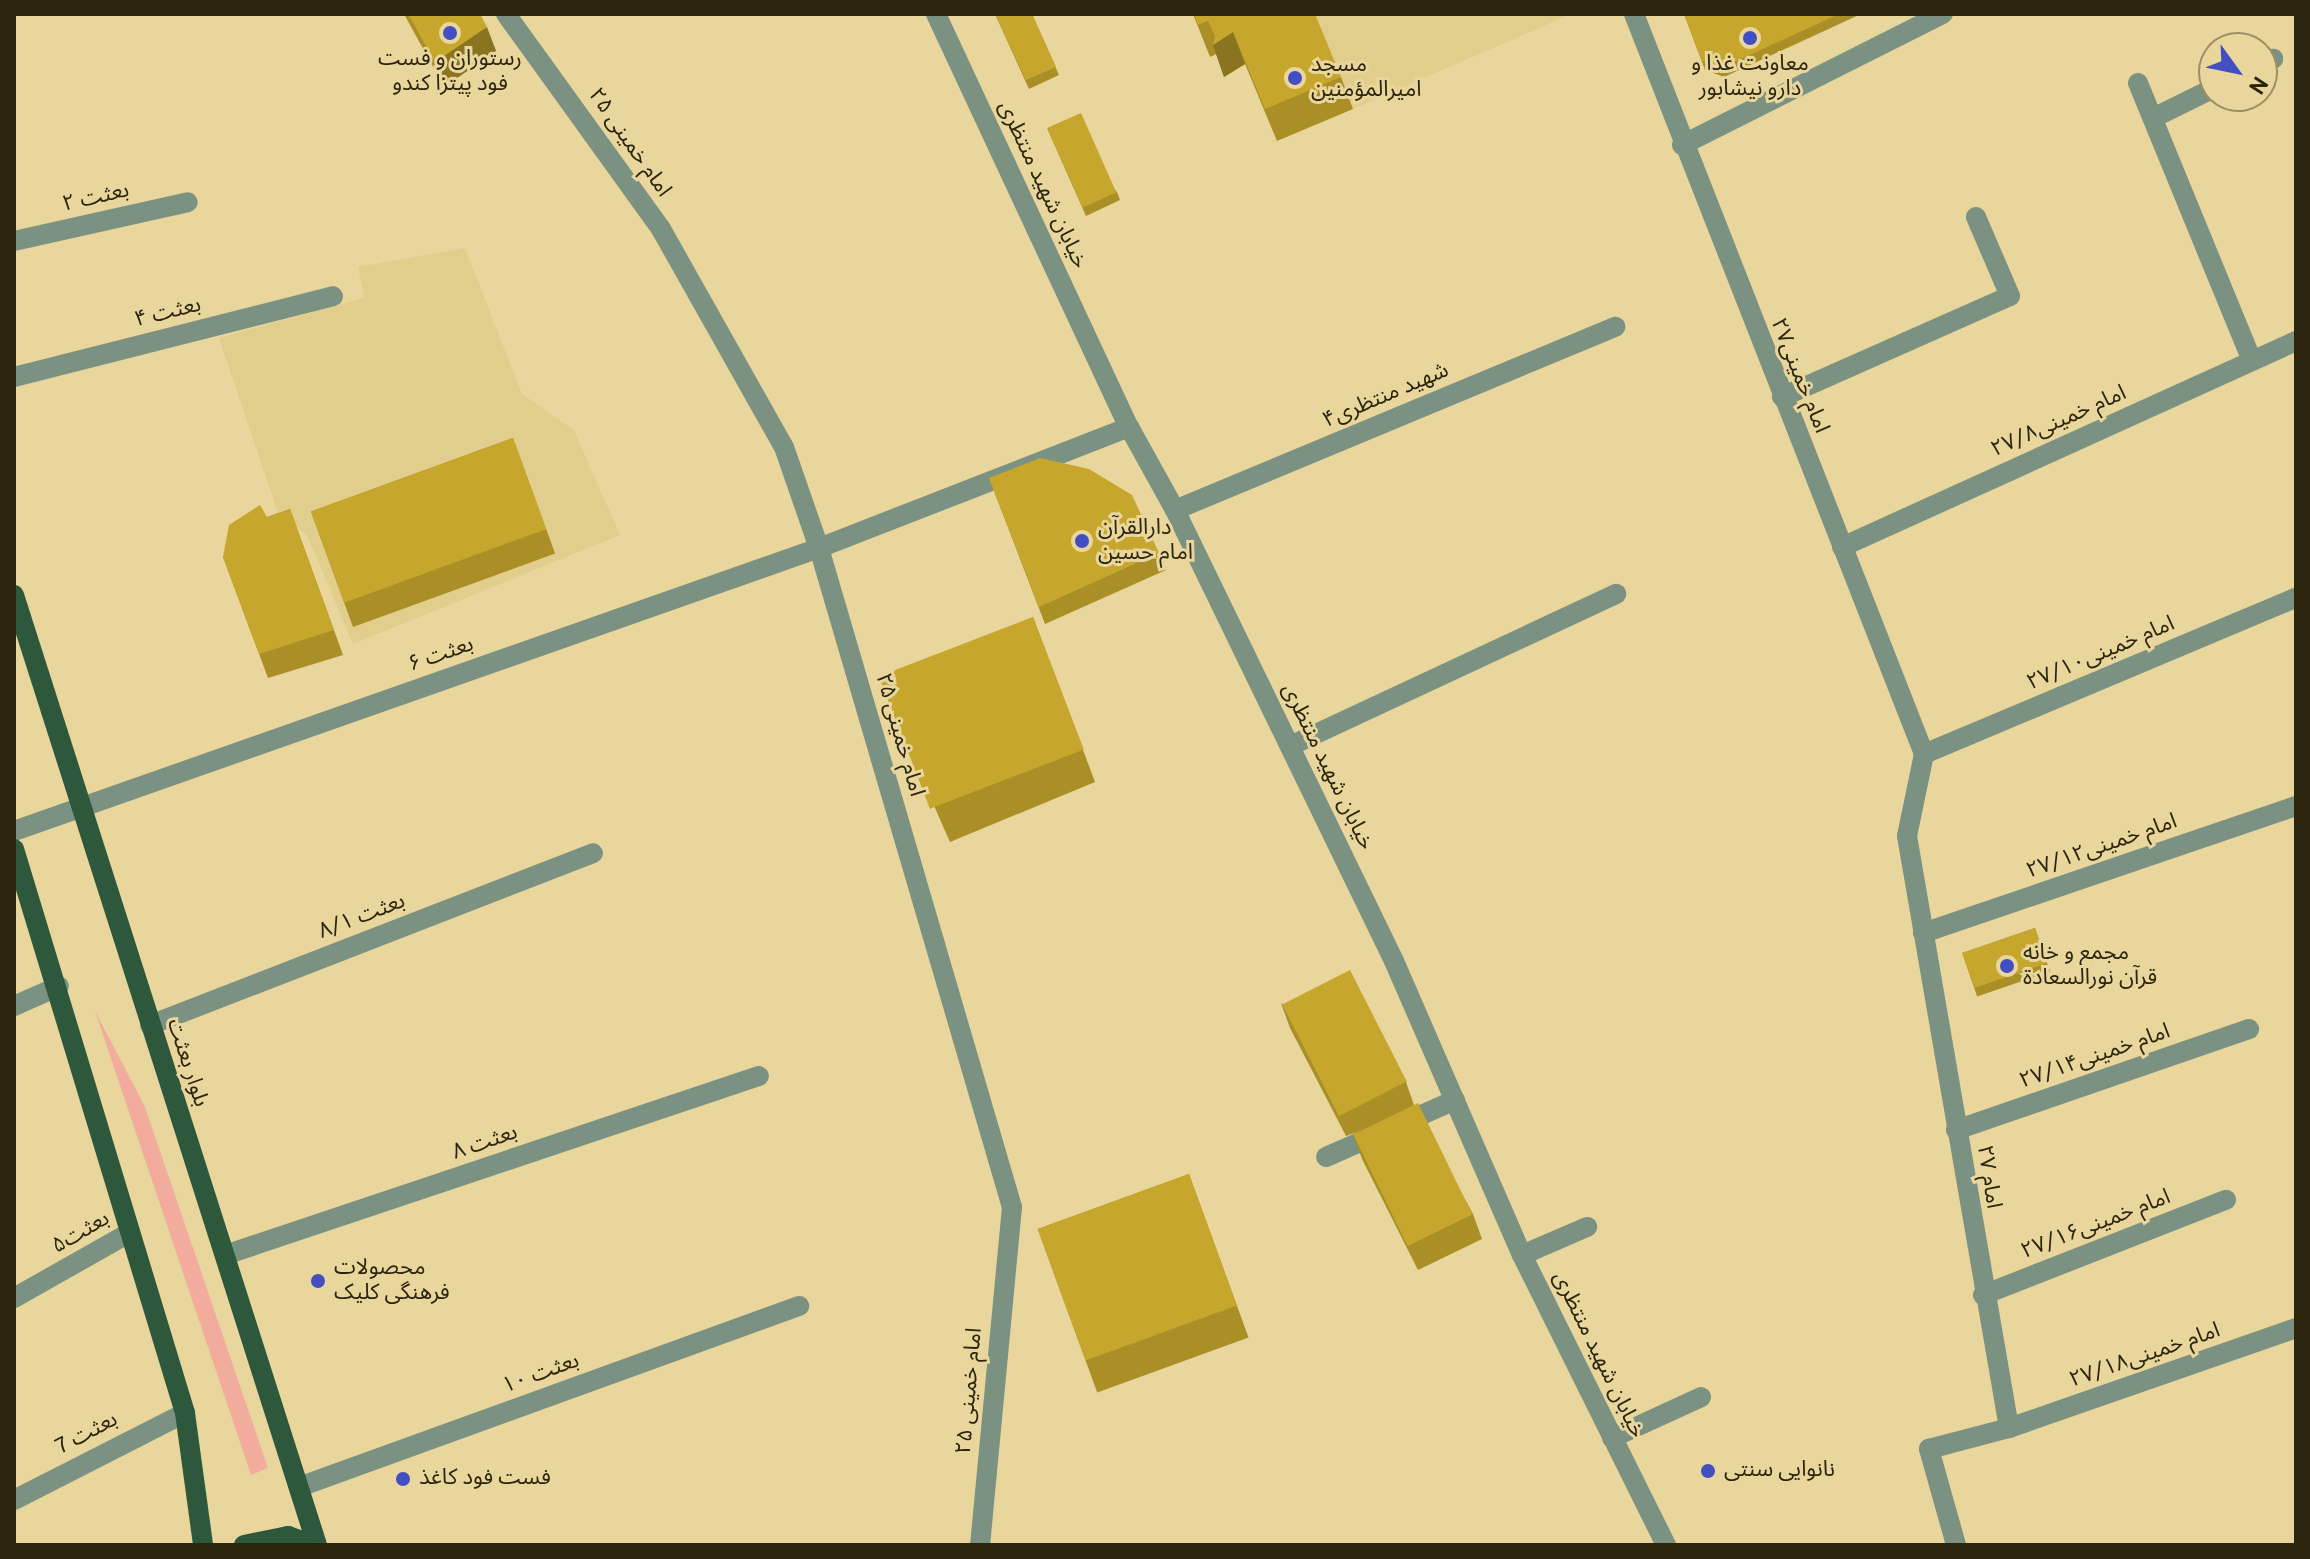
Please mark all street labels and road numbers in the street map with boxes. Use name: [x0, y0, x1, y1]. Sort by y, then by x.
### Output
street label: امام خمینی ۲۵: [582, 83, 676, 203]
street label: خیابان شهید منتظری: [992, 97, 1092, 273]
street label: بعثت ۲: [60, 178, 132, 218]
street label: بعثت ۴: [132, 292, 204, 334]
street label: امام خمینی۲۷: [1764, 315, 1834, 437]
street label: شهید منتظری۴: [1319, 358, 1453, 434]
street label: امام خمینی۲۷/۸: [1987, 380, 2131, 464]
street label: امام خمینی۲۷/۱۰: [2023, 611, 2179, 697]
street label: بعثت ۶: [405, 632, 477, 678]
street label: امام خمینی ۲۵: [869, 670, 929, 800]
street label: خیابان شهید منتظری: [1275, 679, 1379, 855]
street label: امام خمینی۲۷/۱۲: [2023, 809, 2181, 885]
street label: بعثت ۸/۱: [315, 888, 409, 946]
street label: بلوار بعثت: [160, 1016, 214, 1110]
street label: امام خمینی۲۷/۱۴: [2016, 1019, 2174, 1095]
street label: بعثت ۸: [449, 1120, 521, 1166]
street label: امام ۲۷: [1970, 1143, 2006, 1211]
street label: امام خمینی۲۷/۱۶: [2018, 1184, 2174, 1266]
street label: بعثت۵: [47, 1206, 115, 1260]
street label: خیابان شهید منتظری: [1546, 1267, 1650, 1443]
street label: امام خمینی۲۷/۱۸: [2066, 1318, 2224, 1394]
street label: امام خمینی ۲۵: [951, 1327, 989, 1455]
street label: بعثت ۱۰: [499, 1348, 583, 1400]
street label: بعثت 7: [52, 1407, 122, 1461]

